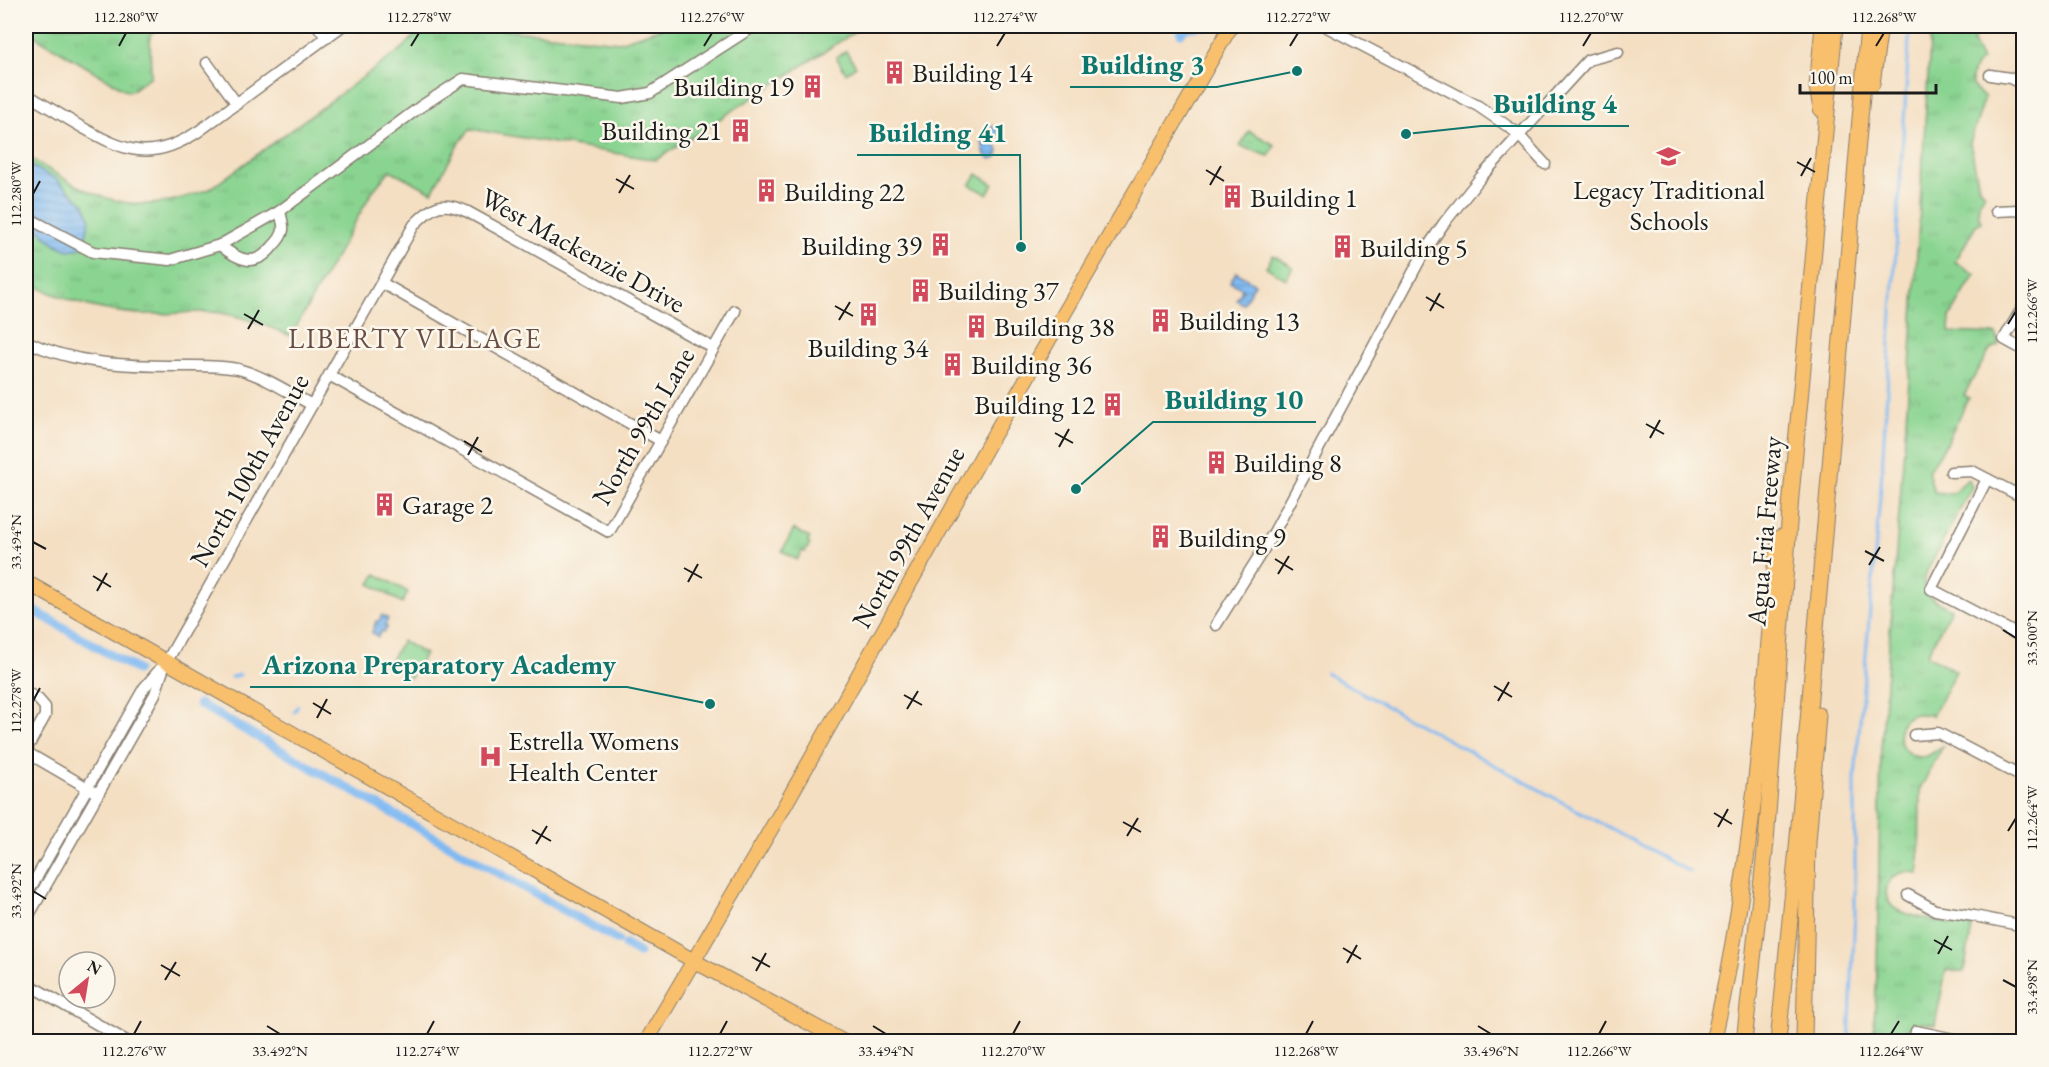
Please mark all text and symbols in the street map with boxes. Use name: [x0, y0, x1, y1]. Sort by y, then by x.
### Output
text: 112.280°W: [94, 7, 159, 26]
text: 112.278°W: [387, 7, 452, 26]
text: 112.276°W: [680, 7, 745, 26]
text: 112.274°W: [973, 7, 1038, 26]
text: 112.272°W: [1266, 7, 1331, 26]
text: 112.270°W: [1559, 7, 1624, 26]
text: 112.268°W: [1852, 7, 1917, 26]
callout: Building 3: [1070, 41, 1217, 87]
text: Building 3: [1081, 46, 1205, 82]
place label: Building 14: [912, 55, 1034, 90]
scale bar: [1800, 57, 1936, 95]
building icon: Building 14: [881, 59, 907, 85]
text: 100 m: [1809, 66, 1853, 89]
place label: Building 19: [673, 69, 794, 104]
building icon: Building 19: [799, 73, 825, 99]
callout: Building 4: [1481, 80, 1629, 126]
text: Building 4: [1493, 85, 1618, 121]
callout: Building 41: [857, 109, 1020, 155]
place label: Building 21: [601, 113, 722, 148]
text: Building 41: [869, 114, 1007, 150]
building icon: Building 21: [727, 117, 753, 143]
school or university icon: Legacy Traditional Schools: [1656, 144, 1682, 170]
text: 112.280°W: [6, 161, 25, 226]
place label: Legacy Traditional Schools: [1573, 172, 1765, 238]
place label: Building 22: [784, 174, 905, 209]
building icon: Building 22: [753, 178, 779, 204]
street label: West Mackenzie Drive: [475, 179, 691, 321]
place label: Building 1: [1250, 180, 1358, 215]
building icon: Building 1: [1219, 184, 1245, 210]
place label: Building 39: [801, 228, 922, 263]
place label: Building 5: [1360, 230, 1468, 265]
building icon: Building 39: [927, 232, 953, 258]
building icon: Building 5: [1329, 234, 1355, 260]
place label: Building 37: [938, 273, 1060, 308]
building icon: Building 37: [907, 277, 933, 303]
text: 112.266°W: [2022, 278, 2041, 343]
building icon: Building 34: [855, 302, 881, 328]
place label: Building 13: [1179, 303, 1300, 338]
building icon: Building 13: [1148, 307, 1174, 333]
place label: Building 38: [994, 309, 1115, 344]
building icon: Building 38: [963, 313, 989, 339]
district label: LIBERTY VILLAGE: [288, 320, 542, 356]
place label: Building 34: [808, 330, 929, 365]
street label: North 99th Lane: [584, 341, 702, 511]
place label: Building 36: [971, 347, 1092, 382]
building icon: Building 36: [940, 351, 966, 377]
street label: North 100th Avenue: [181, 367, 317, 573]
callout: Building 10: [1153, 376, 1316, 422]
text: Building 10: [1165, 381, 1303, 417]
place label: Building 12: [974, 387, 1095, 422]
building icon: Building 12: [1100, 391, 1126, 417]
street label: Agua Fria Freeway: [1738, 434, 1790, 628]
street label: North 99th Avenue: [844, 440, 972, 634]
place label: Building 8: [1234, 445, 1342, 480]
building icon: Building 8: [1203, 449, 1229, 475]
place label: Garage 2: [402, 487, 493, 522]
building icon: Garage 2: [371, 491, 397, 517]
text: 33.494°N: [6, 514, 25, 570]
place label: Building 9: [1178, 520, 1286, 555]
building icon: Building 9: [1147, 524, 1173, 550]
text: 33.500°N: [2022, 610, 2041, 666]
callout: Arizona Preparatory Academy: [250, 641, 627, 687]
text: Arizona Preparatory Academy: [261, 646, 616, 682]
text: 112.278°W: [6, 668, 25, 733]
place label: Estrella Womens Health Center: [508, 723, 679, 789]
hospital icon: Estrella Womens Health Center: [477, 743, 503, 769]
text: 112.264°W: [2022, 785, 2041, 850]
text: 33.492°N: [6, 863, 25, 919]
north arrow: [57, 950, 117, 1010]
text: N: [83, 955, 105, 980]
text: 33.498°N: [2022, 959, 2041, 1015]
text: 112.276°W: [102, 1041, 167, 1060]
text: 33.492°N: [252, 1041, 308, 1060]
text: 112.274°W: [395, 1041, 460, 1060]
text: 112.272°W: [688, 1041, 753, 1060]
text: 33.494°N: [858, 1041, 914, 1060]
text: 112.270°W: [981, 1041, 1046, 1060]
text: 112.268°W: [1274, 1041, 1339, 1060]
text: 33.496°N: [1463, 1041, 1519, 1060]
text: 112.266°W: [1567, 1041, 1632, 1060]
text: 112.264°W: [1859, 1041, 1924, 1060]

